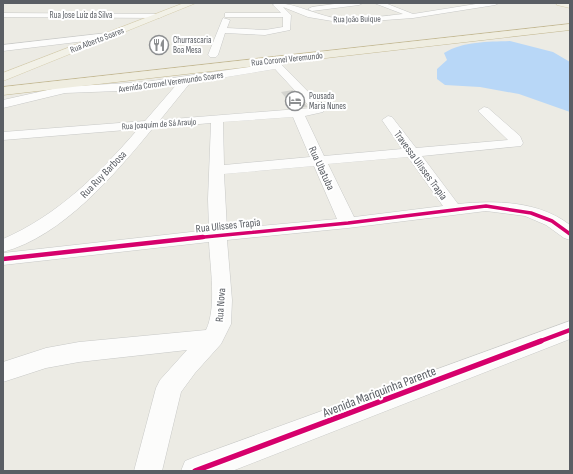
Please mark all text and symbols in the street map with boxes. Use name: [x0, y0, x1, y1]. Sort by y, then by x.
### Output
street label: Rua Jose Luiz da Silva: [50, 10, 112, 21]
street label: Rua João Buique: [333, 14, 381, 25]
street label: Rua Alberto Soares: [69, 25, 126, 56]
restaurant icon: Churrascaria Boa Mesa: [148, 34, 170, 56]
place label: Churrascaria Boa Mesa: [173, 35, 211, 56]
street label: Rua Coronel Veremundo: [251, 50, 324, 69]
street label: Avenida Coronel Veremundo Soares: [117, 70, 224, 95]
hotel icon: Pousada Maria Nunes: [284, 90, 306, 112]
place label: Pousada Maria Nunes: [309, 91, 346, 112]
street label: Rua Joaquim de Sá Araujo: [121, 116, 197, 133]
street label: Travessa Ulisses Trapia: [391, 128, 450, 202]
street label: Rua Ubatuba: [306, 144, 337, 192]
street label: Rua Ruy Barbosa: [78, 148, 129, 201]
street label: Rua Ulisses Trapia: [195, 216, 261, 235]
street label: Rua Nova: [213, 288, 228, 322]
street label: Avenida Mariquinha Parente: [319, 363, 438, 421]

